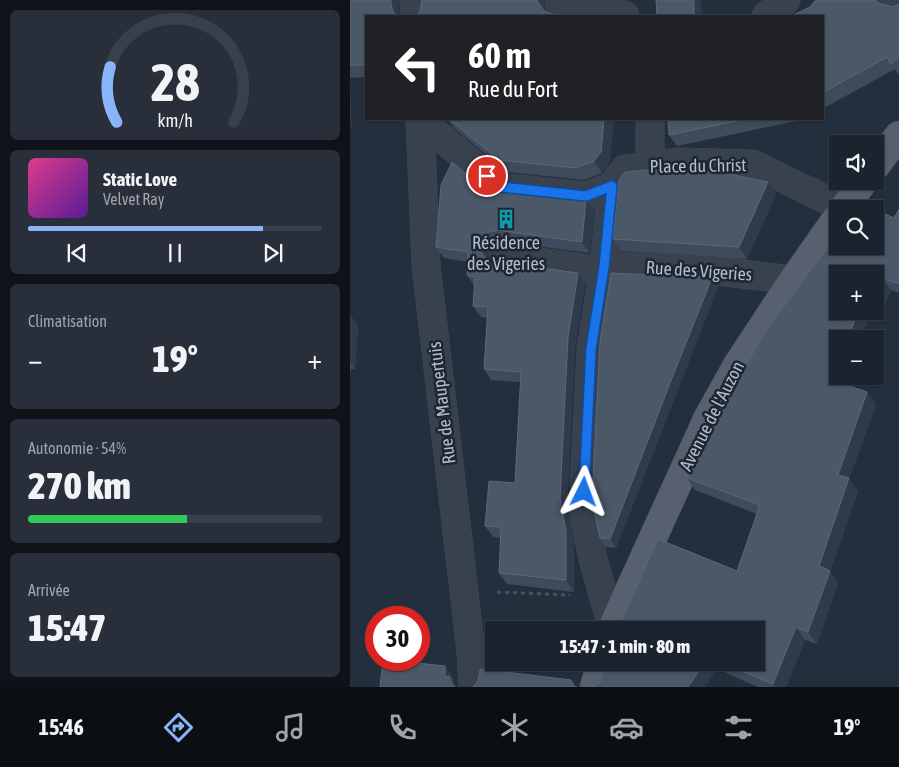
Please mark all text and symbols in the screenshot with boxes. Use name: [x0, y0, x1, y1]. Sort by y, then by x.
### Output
icon: left: [385, 35, 450, 100]
text: 60 m: [468, 35, 531, 75]
text: 28: [151, 52, 199, 112]
text: Rue du Fort: [468, 76, 558, 102]
text: km/h: [157, 110, 193, 131]
map controls: [829, 135, 884, 385]
button: sound: [829, 135, 884, 190]
street label: Place du Christ: [649, 154, 747, 177]
pin: [466, 155, 508, 197]
icon: arrive: [473, 162, 501, 190]
text: Static Love: [103, 168, 177, 190]
text: Velvet Ray: [103, 190, 164, 208]
button: search: [829, 200, 884, 255]
building icon: Résidence des Vigeries: [495, 208, 517, 230]
place label: Résidence des Vigeries: [467, 232, 545, 274]
icon: previous: [63, 239, 91, 267]
icon: pause: [161, 239, 189, 267]
icon: next: [259, 239, 287, 267]
street label: Rue des Vigeries: [645, 256, 753, 285]
button: +: [829, 265, 884, 320]
text: Climatisation: [28, 312, 107, 330]
button: −: [829, 330, 884, 385]
text: 19°: [152, 337, 198, 380]
street label: Rue de Maupertuis: [424, 341, 459, 465]
text: −: [28, 343, 43, 375]
text: +: [307, 343, 322, 375]
street label: Avenue de l'Auzon: [675, 357, 748, 474]
text: Autonomie · 54%: [28, 439, 126, 457]
text: 270 km: [28, 464, 131, 507]
position arrow: [557, 465, 609, 517]
text: Arrivée: [28, 581, 70, 599]
text: 15:47: [28, 606, 106, 649]
speed limit sign: 30: [365, 606, 430, 671]
text: 15:47 · 1 min · 80 m: [560, 635, 690, 657]
icon: directions: [161, 710, 196, 745]
icon: music: [273, 710, 308, 745]
icon: phone: [385, 710, 420, 745]
icon: climate: [497, 710, 532, 745]
icon: car: [609, 710, 644, 745]
icon: filters: [721, 710, 756, 745]
text: 15:46: [39, 714, 84, 740]
text: 19°: [834, 714, 860, 740]

